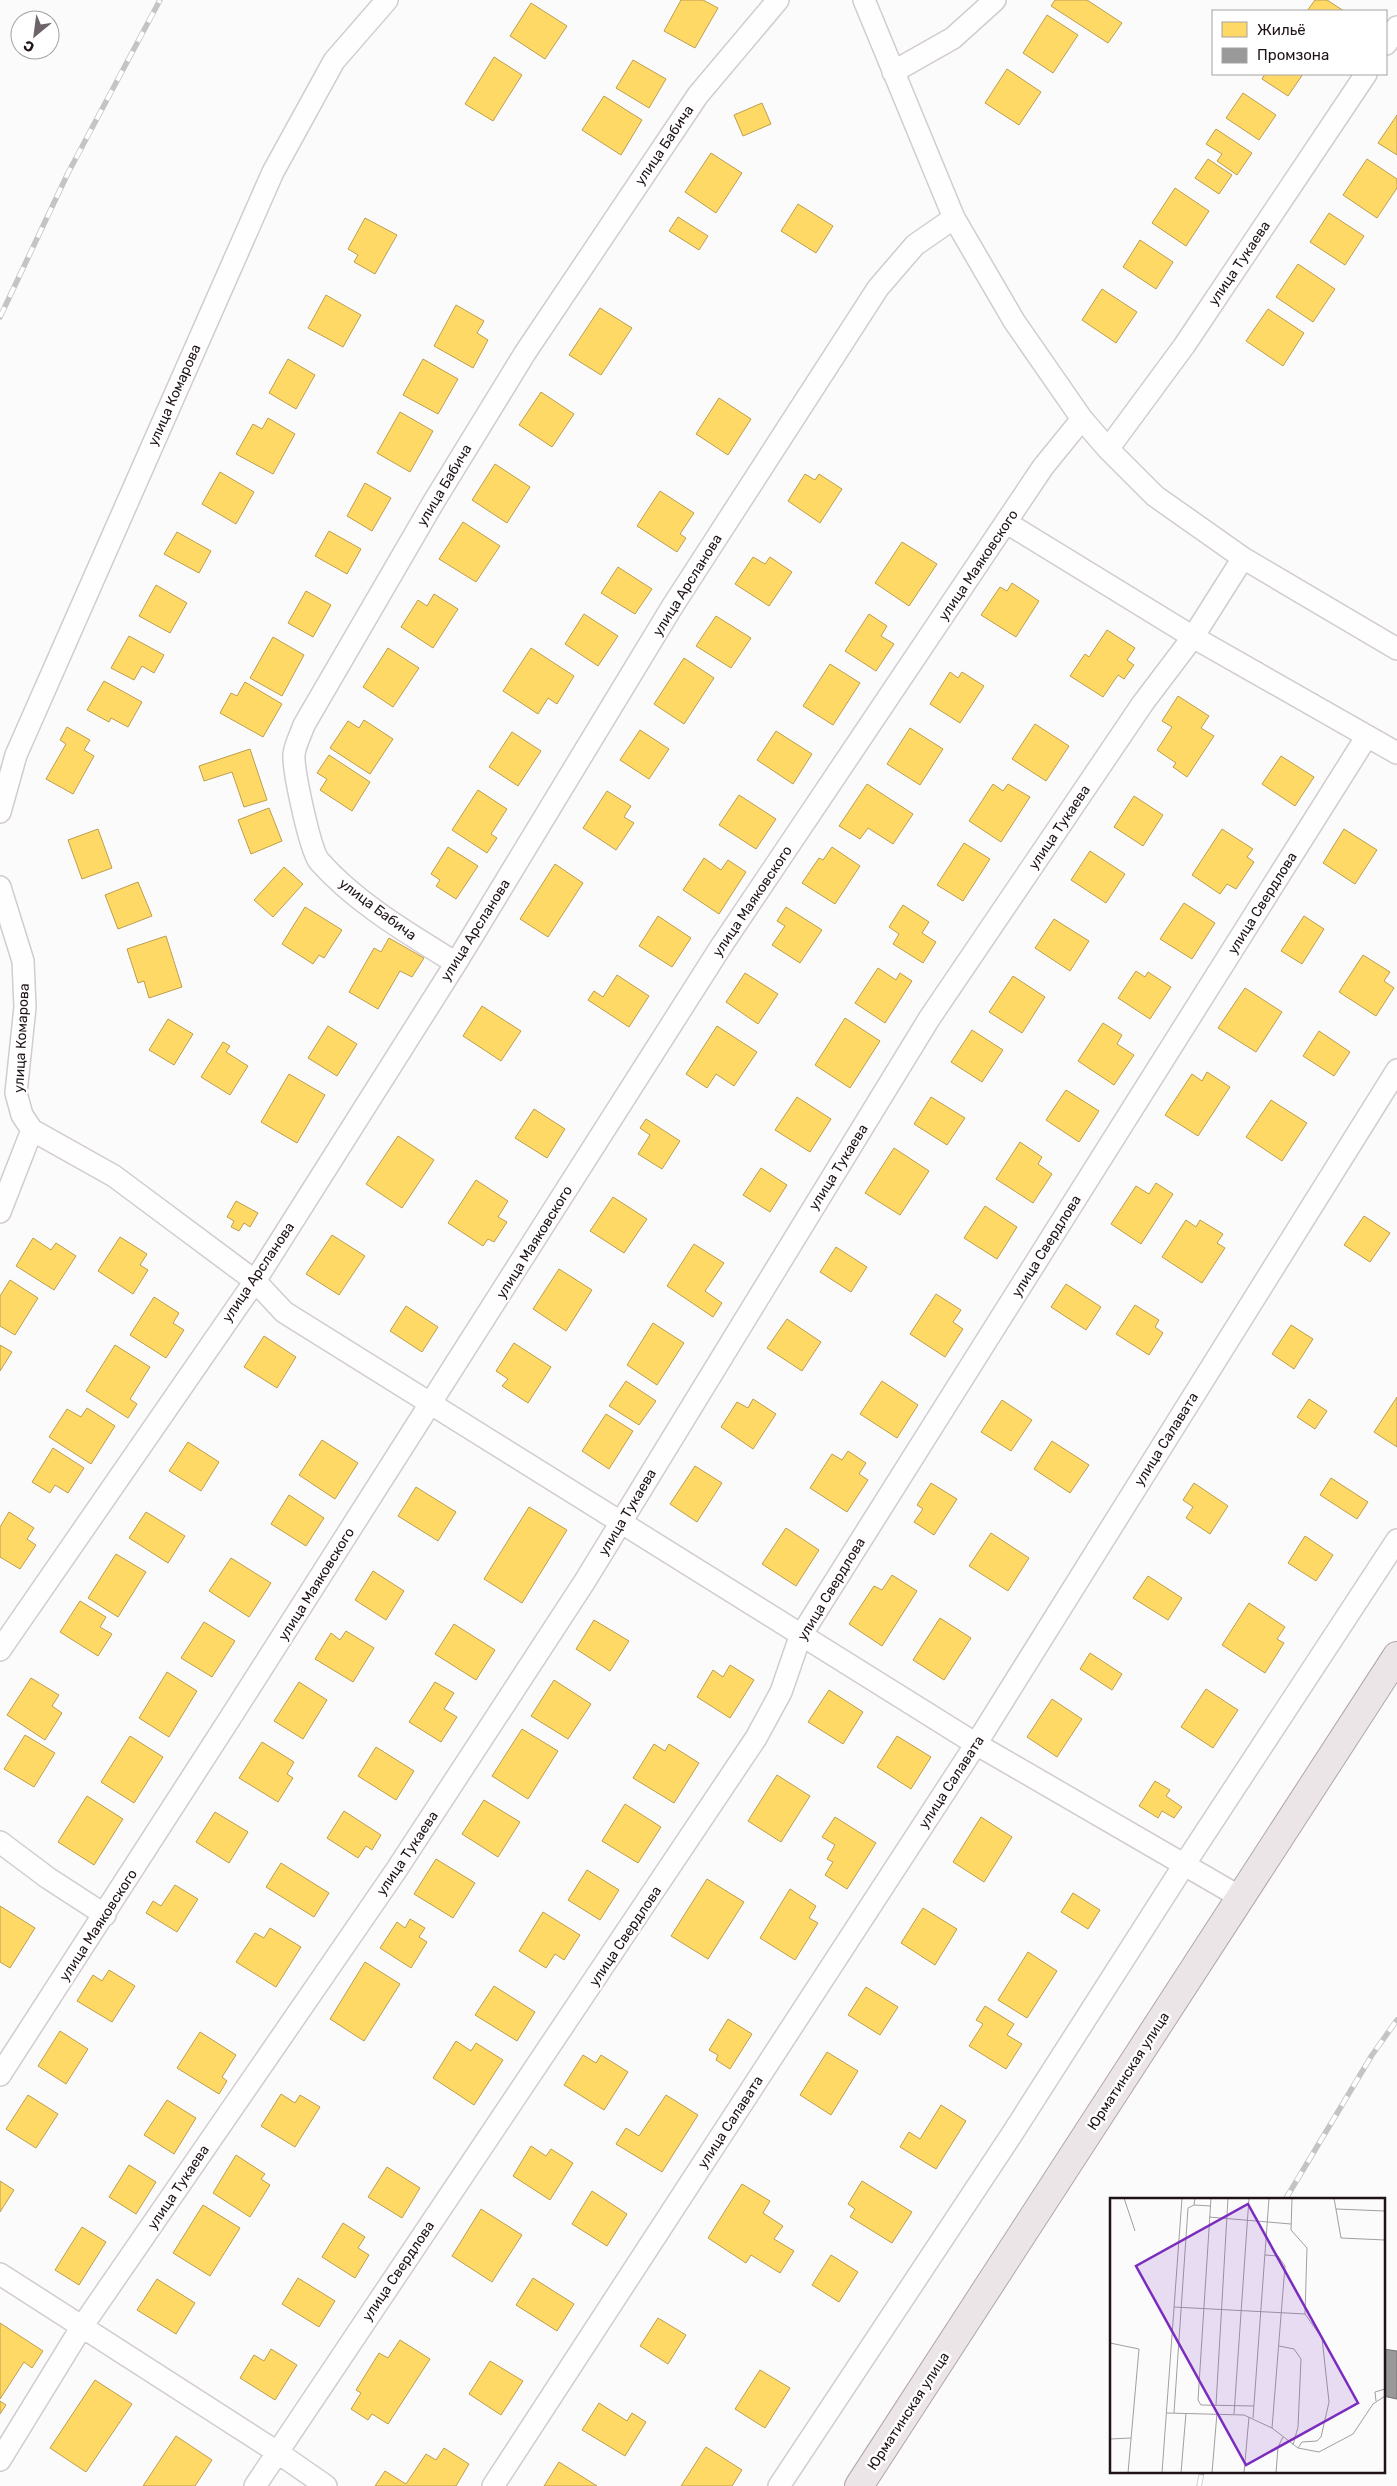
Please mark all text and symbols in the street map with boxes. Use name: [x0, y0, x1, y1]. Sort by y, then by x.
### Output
north arrow: [10, 10, 60, 60]
legend: [1212, 10, 1387, 75]
text: Жильё: [1257, 21, 1306, 39]
text: С: [20, 36, 37, 56]
text: Промзона: [1257, 46, 1329, 64]
street label: улица Бабича: [632, 102, 697, 188]
street label: улица Тукаева: [1205, 218, 1274, 309]
street label: улица Комарова: [144, 342, 204, 449]
street label: улица Бабича: [413, 441, 476, 529]
street label: улица Маяковского: [935, 507, 1022, 624]
street label: улица Арсланова: [649, 531, 726, 639]
street label: улица Тукаева: [1025, 782, 1094, 873]
street label: улица Маяковского: [709, 843, 796, 960]
street label: улица Свердлова: [1224, 849, 1301, 957]
street label: улица Бабича: [336, 875, 420, 944]
street label: улица Арсланова: [437, 876, 514, 984]
street label: улица Комарова: [10, 983, 33, 1093]
street label: улица Тукаева: [805, 1121, 872, 1213]
street label: улица Маяковского: [493, 1183, 576, 1302]
street label: улица Свердлова: [1008, 1192, 1085, 1300]
street label: улица Арсланова: [219, 1219, 298, 1326]
street label: улица Салавата: [1131, 1389, 1202, 1489]
street label: улица Тукаева: [595, 1466, 660, 1559]
street label: улица Маяковского: [275, 1525, 358, 1644]
street label: улица Свердлова: [794, 1535, 869, 1644]
street label: улица Салавата: [915, 1733, 988, 1832]
street label: улица Тукаева: [373, 1808, 442, 1899]
street label: улица Маяковского: [56, 1866, 141, 1984]
street label: улица Свердлова: [586, 1883, 665, 1990]
street label: Юрматинская улица: [1084, 2009, 1173, 2134]
street label: улица Салавата: [694, 2073, 767, 2172]
street label: улица Тукаева: [144, 2142, 213, 2233]
inset map: [1110, 2198, 1384, 2474]
street label: улица Свердлова: [359, 2218, 438, 2325]
street label: Юрматинская улица: [864, 2349, 953, 2474]

